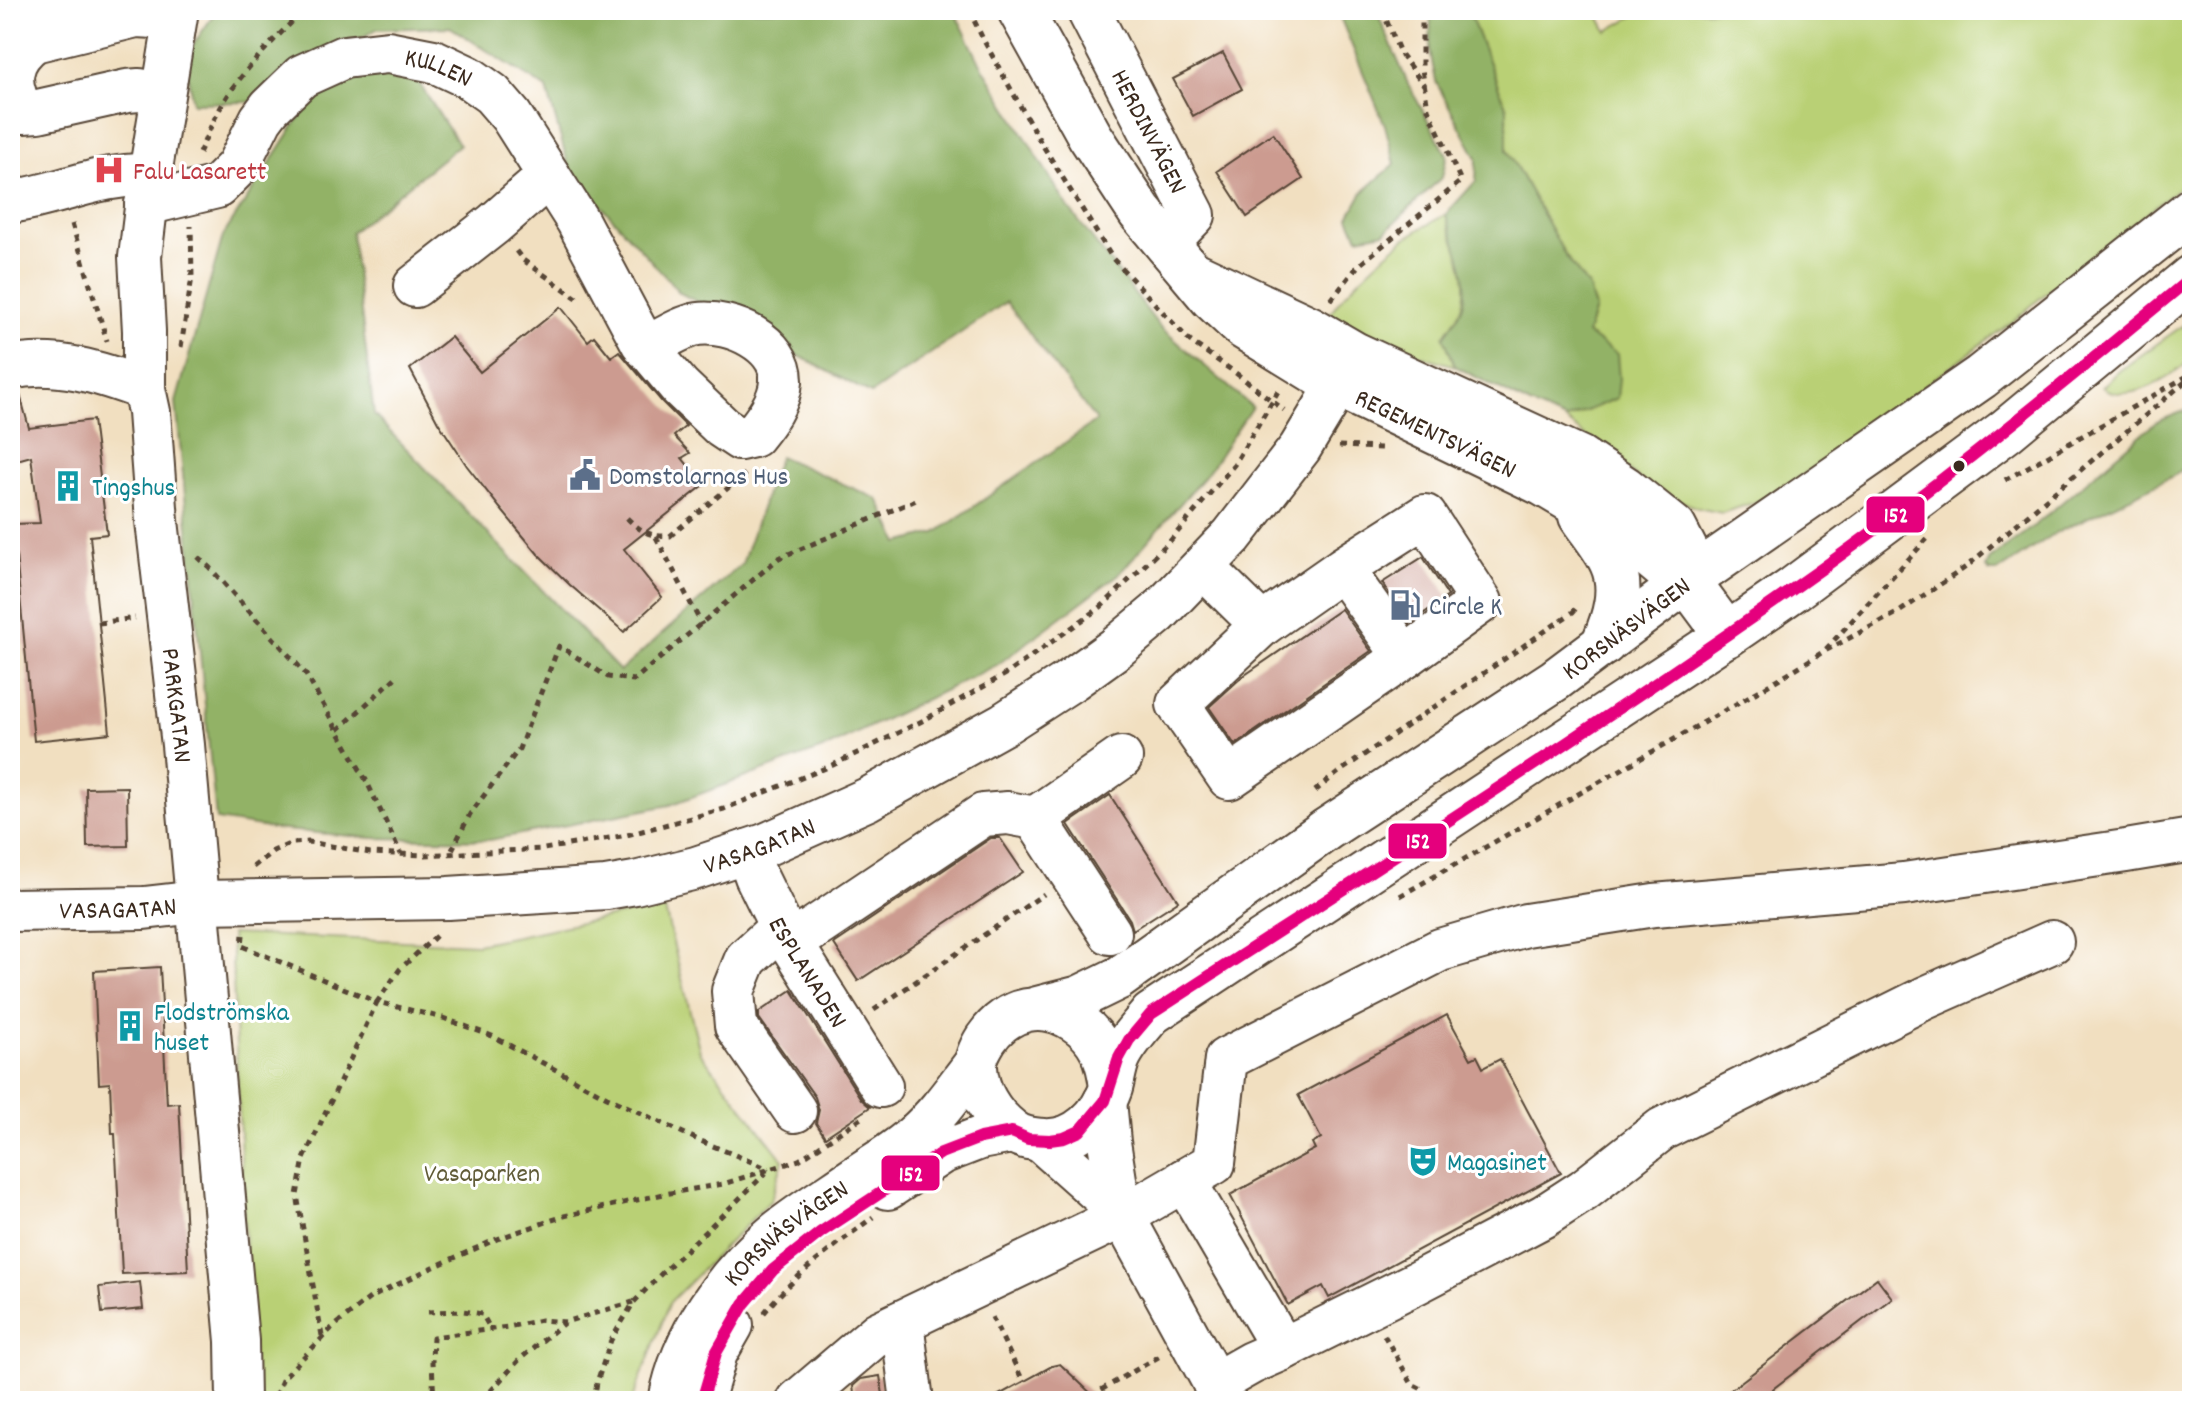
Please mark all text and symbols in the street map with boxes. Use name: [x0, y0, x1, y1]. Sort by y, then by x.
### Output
street label: KULLEN: [401, 41, 478, 99]
street label: HERDINVÄGEN: [1100, 64, 1195, 201]
hospital icon: Falu Lasarett: [92, 153, 126, 187]
place label: Falu Lasarett: [133, 155, 267, 192]
street label: REGEMENTSVÄGEN: [1348, 381, 1522, 490]
public building icon: Domstolarnas Hus: [568, 458, 602, 492]
unlabelled marker: [1951, 458, 1967, 474]
place label: Domstolarnas Hus: [609, 460, 789, 497]
building icon: Tingshus: [51, 469, 85, 503]
place label: Tingshus: [92, 471, 176, 508]
line badge: 152: [1865, 495, 1926, 534]
text: 152: [1884, 502, 1908, 533]
street label: KORSNÄSVÄGEN: [1555, 569, 1700, 691]
fuel station icon: Circle K: [1388, 588, 1422, 622]
place label: Circle K: [1429, 590, 1502, 627]
street label: PARKGATAN: [150, 646, 200, 764]
street label: VASAGATAN: [699, 810, 822, 886]
line badge: 152: [1387, 822, 1448, 860]
text: 152: [1406, 828, 1430, 859]
street label: VASAGATAN: [59, 889, 179, 931]
street label: ESPLANADEN: [757, 911, 855, 1036]
place label: Flodströmska huset: [154, 996, 290, 1063]
building icon: Flodströmska huset: [113, 1009, 147, 1043]
theatre icon: Magasinet: [1406, 1144, 1440, 1178]
place label: Magasinet: [1447, 1146, 1547, 1183]
line badge: 152: [880, 1154, 941, 1192]
park label: Vasaparken: [424, 1157, 540, 1194]
text: 152: [899, 1161, 923, 1192]
street label: KORSNÄSVÄGEN: [716, 1172, 857, 1296]

